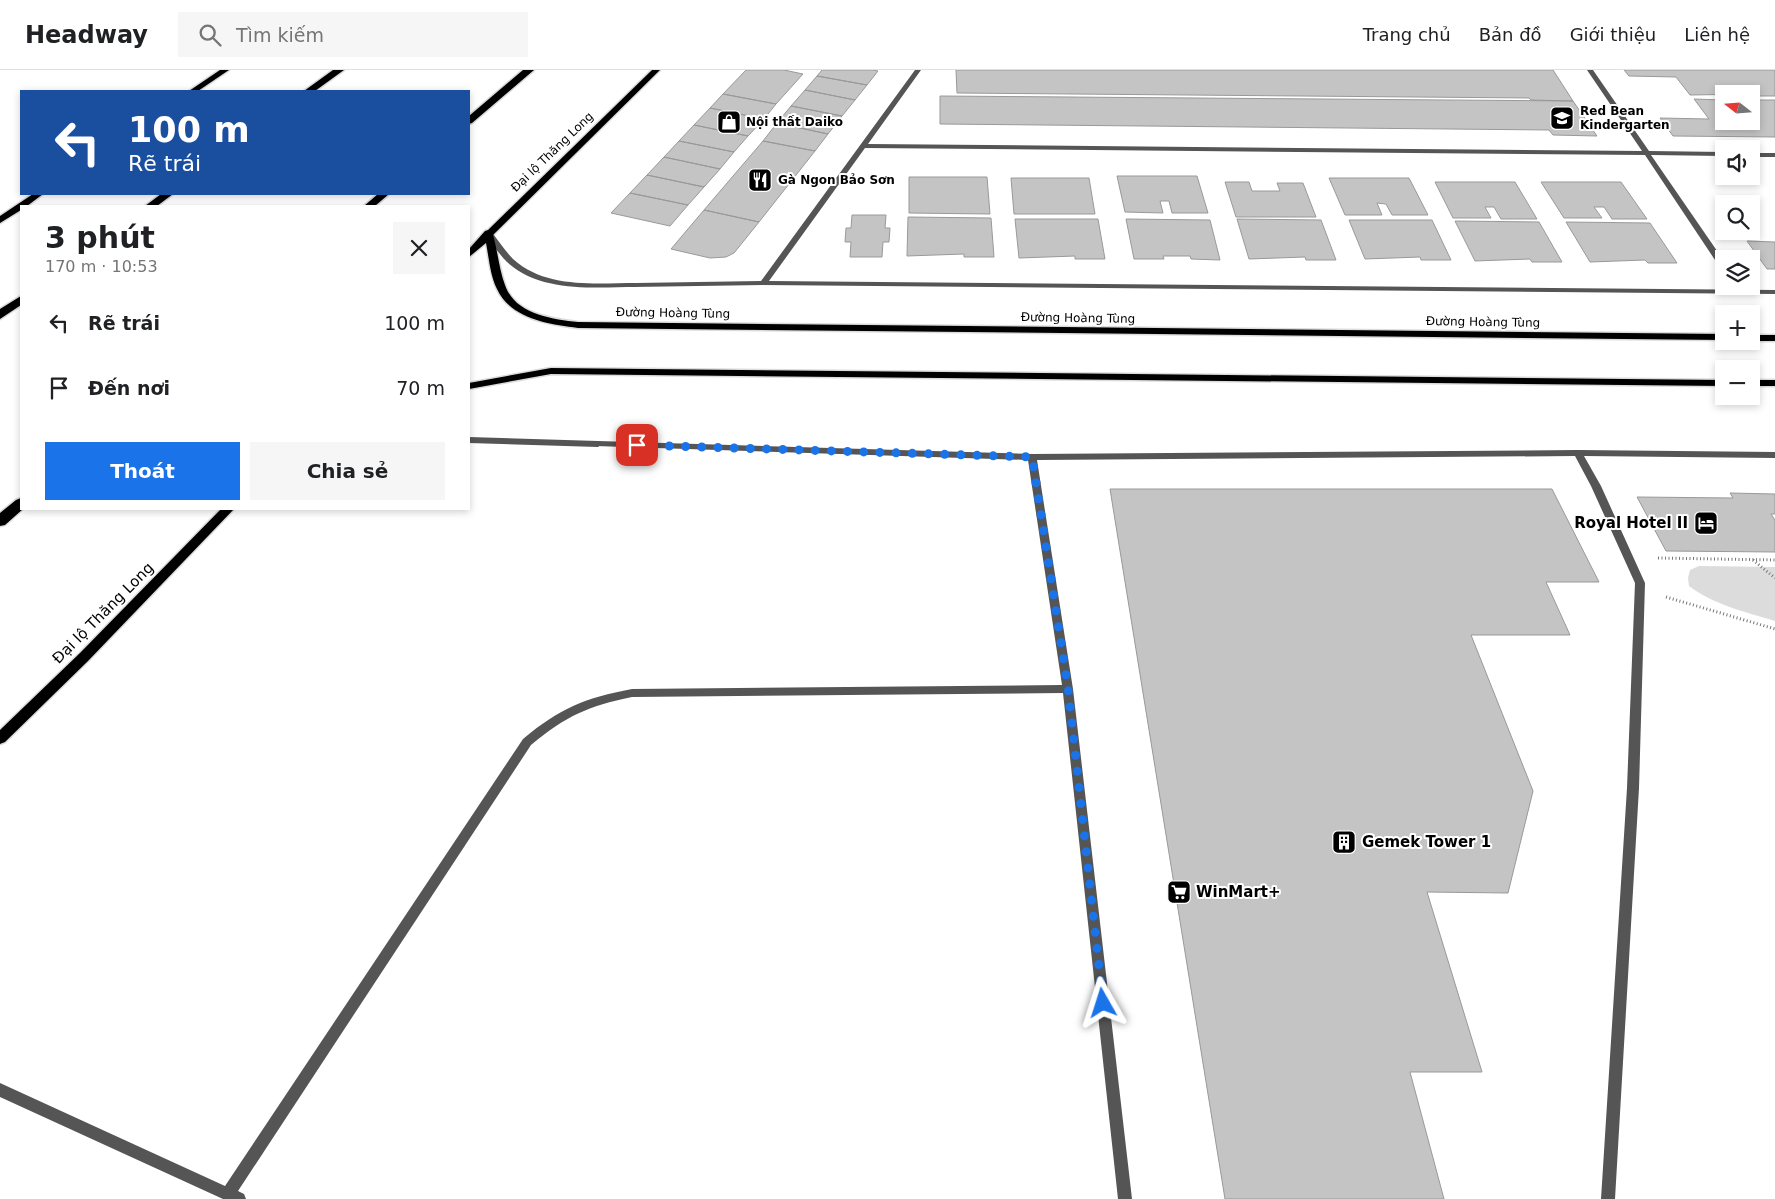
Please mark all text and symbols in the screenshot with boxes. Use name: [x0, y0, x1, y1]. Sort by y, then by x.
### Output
search box: [178, 12, 528, 57]
text: Headway: [25, 21, 148, 49]
icon: search: [196, 21, 224, 49]
text: Tìm kiếm: [236, 24, 324, 46]
text: Trang chủ: [1363, 24, 1451, 45]
text: Bản đồ: [1479, 24, 1542, 45]
text: Giới thiệu: [1570, 24, 1656, 45]
text: Liên hệ: [1684, 24, 1750, 45]
north arrow: [1715, 85, 1760, 130]
map controls: [1715, 85, 1760, 405]
place label: Red Bean Kindergarten: [1580, 104, 1670, 132]
school or university icon: Red Bean Kindergarten: [1549, 105, 1575, 131]
street label: Đại lộ Thăng Long: [508, 109, 596, 195]
shop icon: Nội thất Daiko: [716, 109, 742, 135]
icon: left: [45, 110, 110, 175]
text: 100 m: [128, 110, 250, 150]
place label: Nội thất Daiko: [746, 115, 843, 129]
button: sound: [1715, 140, 1760, 185]
text: Rẽ trái: [128, 151, 201, 176]
restaurant icon: Gà Ngon Bảo Sơn: [747, 167, 773, 193]
place label: Gà Ngon Bảo Sơn: [778, 173, 895, 187]
button: search: [1715, 195, 1760, 240]
text: 3 phút: [45, 220, 155, 255]
button: close: [393, 222, 445, 274]
button: layers: [1715, 250, 1760, 295]
text: 170 m · 10:53: [45, 257, 158, 276]
street label: Đường Hoàng Tùng: [616, 305, 730, 321]
button: +: [1715, 305, 1760, 350]
icon: left: [45, 309, 73, 337]
street label: Đường Hoàng Tùng: [1021, 310, 1135, 326]
text: Rẽ trái: [88, 312, 160, 334]
text: 100 m: [384, 312, 445, 334]
street label: Đường Hoàng Tùng: [1426, 314, 1540, 330]
button: −: [1715, 360, 1760, 405]
icon: arrive: [45, 374, 73, 402]
text: Đến nơi: [88, 377, 170, 399]
text: 70 m: [396, 377, 445, 399]
pin: [616, 424, 658, 466]
icon: arrive: [623, 431, 651, 459]
button: Thoát: [45, 442, 240, 500]
button: Chia sẻ: [250, 442, 445, 500]
hotel icon: Royal Hotel II: [1693, 510, 1719, 536]
place label: Royal Hotel II: [1574, 514, 1688, 532]
street label: Đại lộ Thăng Long: [49, 559, 157, 667]
building icon: Gemek Tower 1: [1331, 829, 1357, 855]
place label: Gemek Tower 1: [1362, 833, 1491, 851]
supermarket icon: WinMart+: [1166, 879, 1192, 905]
place label: WinMart+: [1196, 883, 1281, 901]
position arrow: [1076, 976, 1128, 1028]

